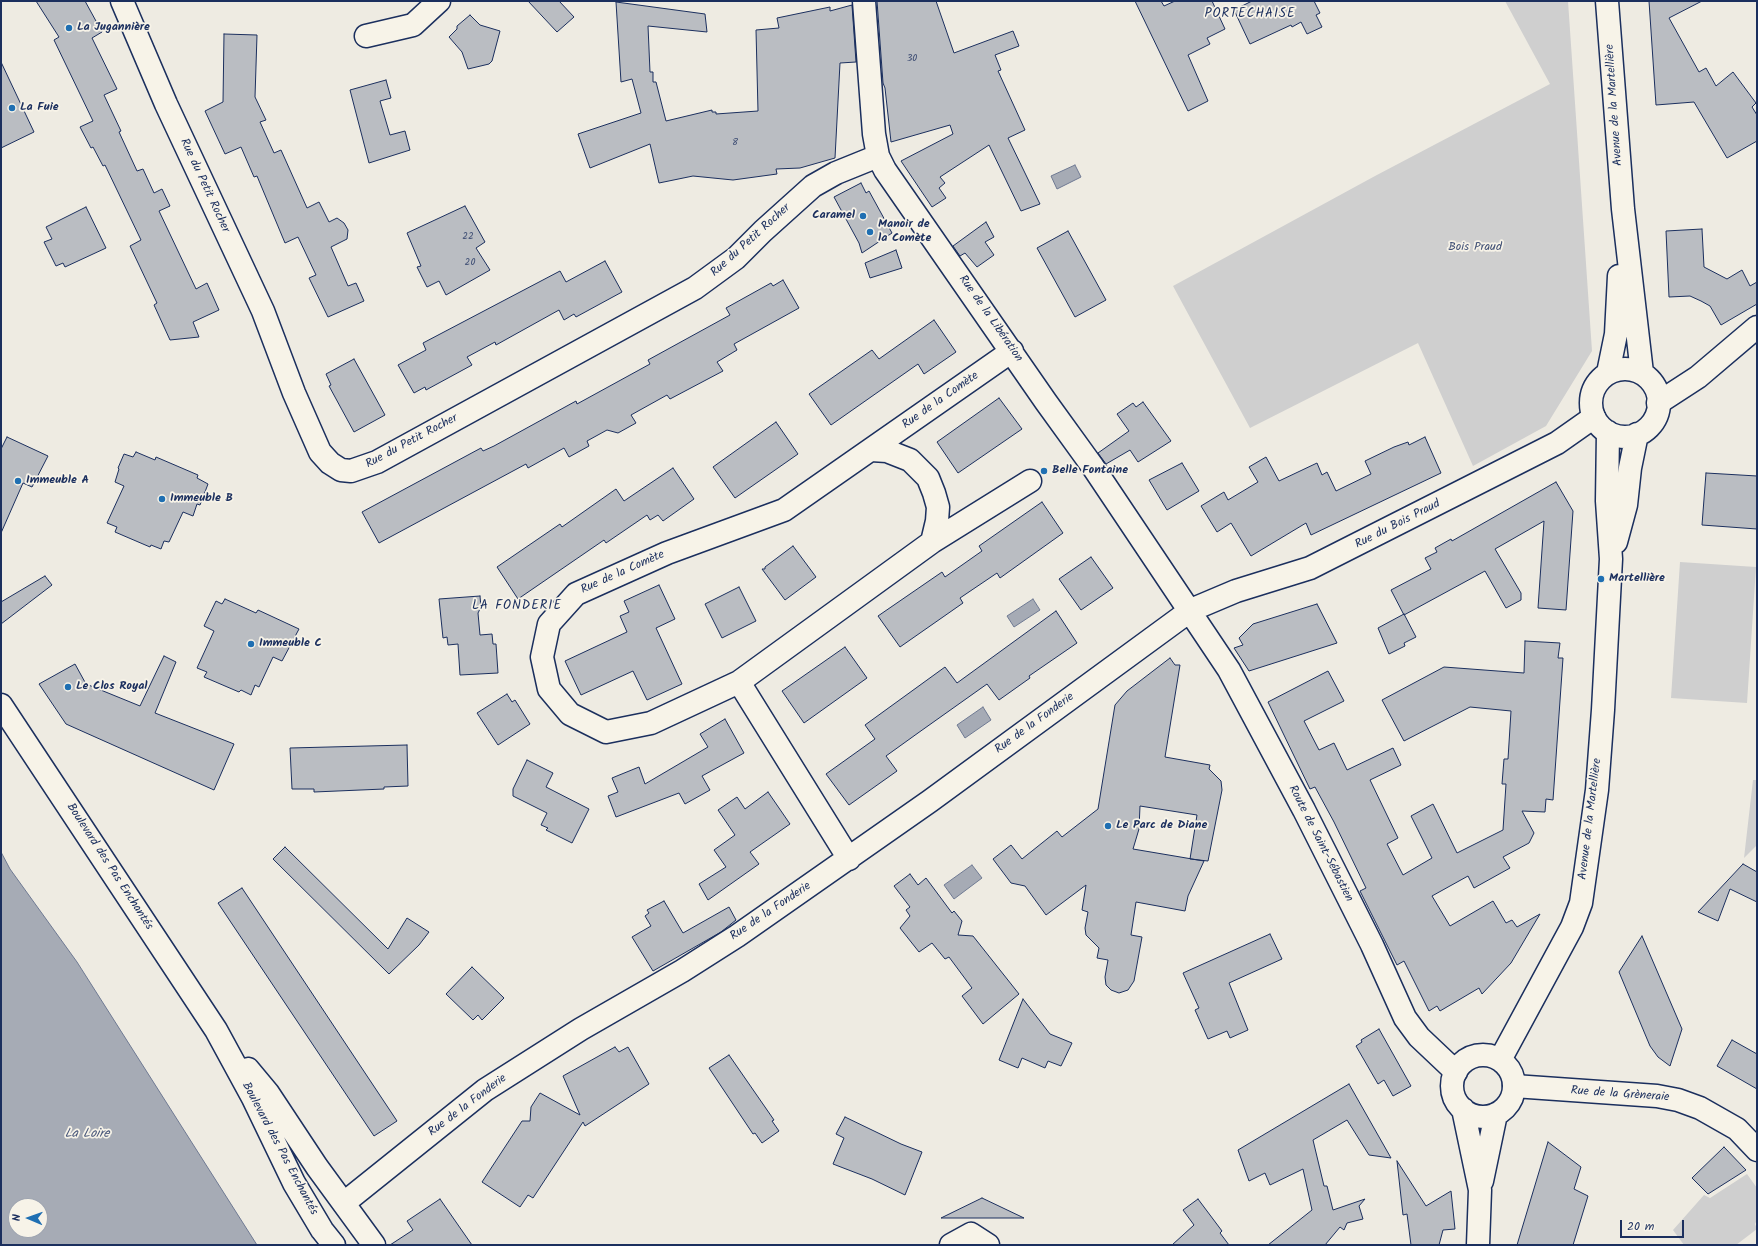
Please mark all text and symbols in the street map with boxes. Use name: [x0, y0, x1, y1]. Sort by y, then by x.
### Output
district label: PORTECHAISE: [1204, 7, 1296, 23]
place label: La Jugannière: [77, 21, 150, 35]
marker: La Jugannière: [64, 23, 74, 33]
street label: Avenue de la Martellière: [1604, 44, 1626, 166]
house number: 30: [907, 53, 917, 65]
place label: La Fuie: [20, 101, 59, 115]
marker: La Fuie: [7, 103, 17, 113]
street label: Rue du Petit Rocher: [176, 137, 232, 235]
house number: 8: [732, 137, 738, 149]
street label: Rue du Petit Rocher: [708, 202, 794, 280]
place label: Caramel: [812, 209, 855, 223]
marker: Caramel: [858, 211, 868, 221]
place label: Manoir de la Comète: [878, 218, 931, 246]
marker: Manoir de la Comète: [865, 227, 875, 237]
house number: 22: [462, 231, 474, 243]
park label: Bois Praud: [1448, 241, 1502, 255]
house number: 20: [465, 257, 475, 269]
street label: Rue de la Libération: [955, 273, 1025, 365]
street label: Rue de la Comète: [900, 369, 982, 433]
street label: Rue du Petit Rocher: [364, 412, 460, 472]
place label: Belle Fontaine: [1052, 464, 1128, 478]
marker: Belle Fontaine: [1039, 466, 1049, 476]
place label: Immeuble A: [26, 474, 89, 488]
marker: Immeuble A: [13, 476, 23, 486]
place label: Immeuble B: [170, 492, 233, 506]
marker: Immeuble B: [157, 494, 167, 504]
street label: Rue du Bois Praud: [1353, 497, 1443, 553]
street label: Rue de la Comète: [579, 548, 667, 598]
place label: Martellière: [1609, 572, 1665, 586]
marker: Martellière: [1596, 574, 1606, 584]
district label: LA FONDERIE: [472, 599, 562, 615]
place label: Immeuble C: [259, 637, 322, 651]
marker: Immeuble C: [246, 639, 256, 649]
place label: Le Clos Royal: [76, 680, 148, 694]
marker: Le Clos Royal: [63, 682, 73, 692]
street label: Rue de la Fonderie: [993, 690, 1077, 758]
street label: Avenue de la Martellière: [1576, 757, 1606, 881]
street label: Route de Saint-Sébastien: [1284, 783, 1356, 905]
street label: Boulevard des Pas Enchantés: [63, 801, 155, 933]
place label: Le Parc de Diane: [1116, 819, 1207, 833]
marker: Le Parc de Diane: [1103, 821, 1113, 831]
street label: Rue de la Fonderie: [728, 880, 814, 944]
street label: Rue de la Fonderie: [426, 1072, 510, 1140]
street label: Boulevard des Pas Enchantés: [238, 1080, 320, 1218]
street label: Rue de la Grèneraie: [1570, 1084, 1670, 1106]
water label: La Loire: [65, 1127, 109, 1143]
north arrow: [8, 1198, 48, 1238]
scale bar: [1622, 1212, 1686, 1238]
text: N: [8, 1214, 26, 1221]
text: 20 m: [1627, 1217, 1654, 1236]

